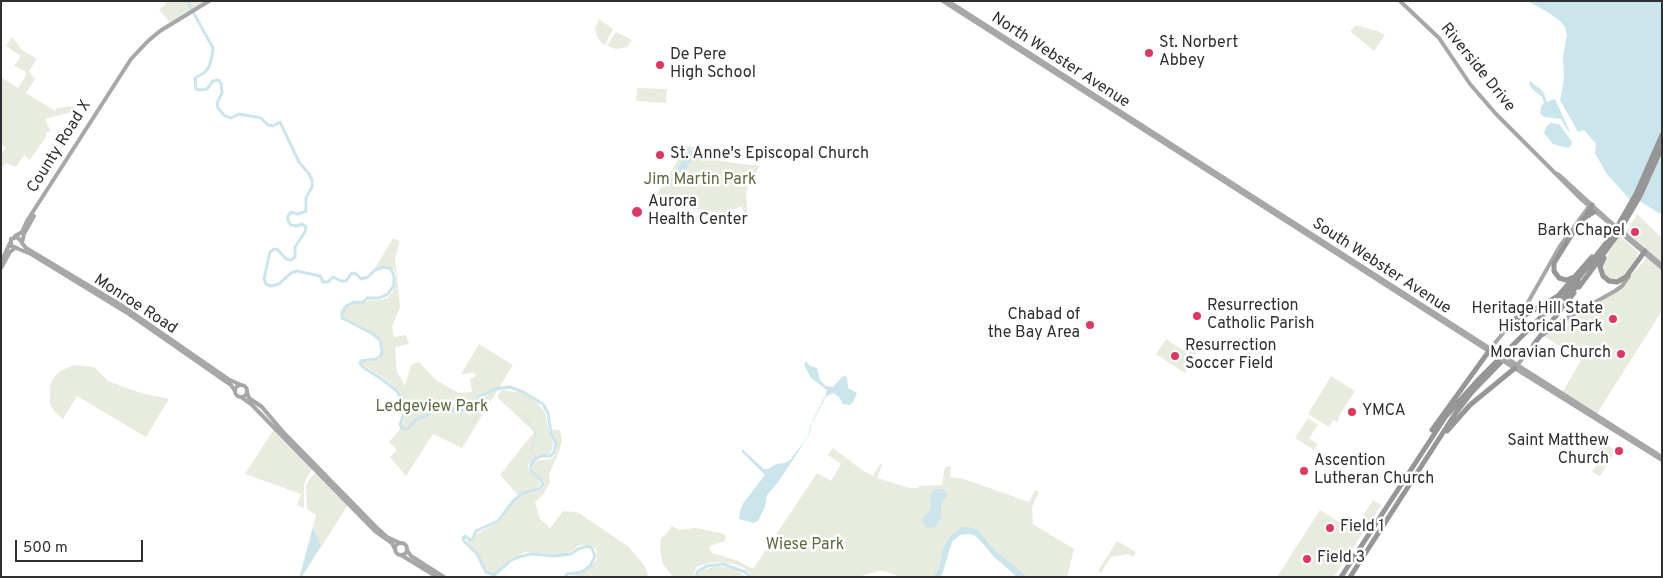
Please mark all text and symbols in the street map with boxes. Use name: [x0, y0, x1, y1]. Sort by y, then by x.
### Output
street label: North Webster Avenue: [987, 9, 1133, 113]
street label: Riverside Drive: [1435, 20, 1519, 116]
place label: St. Norbert Abbey: [1159, 34, 1238, 72]
place label: De Pere High School: [670, 46, 756, 84]
marker: St. Norbert Abbey: [1143, 47, 1155, 59]
marker: De Pere High School: [654, 59, 666, 71]
street label: County Road X: [24, 97, 96, 197]
place label: St. Anne's Episcopal Church: [670, 145, 869, 165]
marker: St. Anne's Episcopal Church: [654, 149, 666, 161]
park label: Jim Martin Park: [643, 171, 757, 191]
place label: Aurora Health Center: [648, 193, 748, 231]
marker: Aurora Health Center: [630, 205, 644, 219]
street label: South Webster Avenue: [1308, 215, 1454, 319]
place label: Bark Chapel: [1537, 222, 1625, 242]
marker: Bark Chapel: [1629, 226, 1641, 238]
street label: Monroe Road: [90, 271, 180, 339]
place label: Resurrection Catholic Parish: [1207, 297, 1315, 335]
place label: Heritage Hill State Historical Park: [1472, 300, 1603, 338]
place label: Chabad of the Bay Area: [988, 306, 1080, 344]
marker: Resurrection Catholic Parish: [1191, 310, 1203, 322]
marker: Heritage Hill State Historical Park: [1607, 313, 1619, 325]
marker: Chabad of the Bay Area: [1084, 319, 1096, 331]
place label: Resurrection Soccer Field: [1185, 337, 1277, 375]
place label: Moravian Church: [1490, 344, 1611, 364]
marker: Moravian Church: [1615, 348, 1627, 360]
marker: Resurrection Soccer Field: [1169, 350, 1181, 362]
park label: Ledgeview Park: [376, 398, 488, 418]
place label: YMCA: [1362, 402, 1406, 422]
marker: YMCA: [1346, 406, 1358, 418]
place label: Saint Matthew Church: [1507, 432, 1609, 470]
marker: Saint Matthew Church: [1613, 445, 1625, 457]
place label: Ascention Lutheran Church: [1314, 452, 1434, 490]
marker: Ascention Lutheran Church: [1298, 465, 1310, 477]
place label: Field 1: [1340, 518, 1385, 538]
marker: Field 1: [1324, 522, 1336, 534]
scale bar: [18, 530, 145, 562]
park label: Wiese Park: [766, 536, 844, 556]
text: 500 m: [23, 539, 68, 558]
place label: Field 3: [1317, 549, 1365, 569]
marker: Field 3: [1301, 553, 1313, 565]

